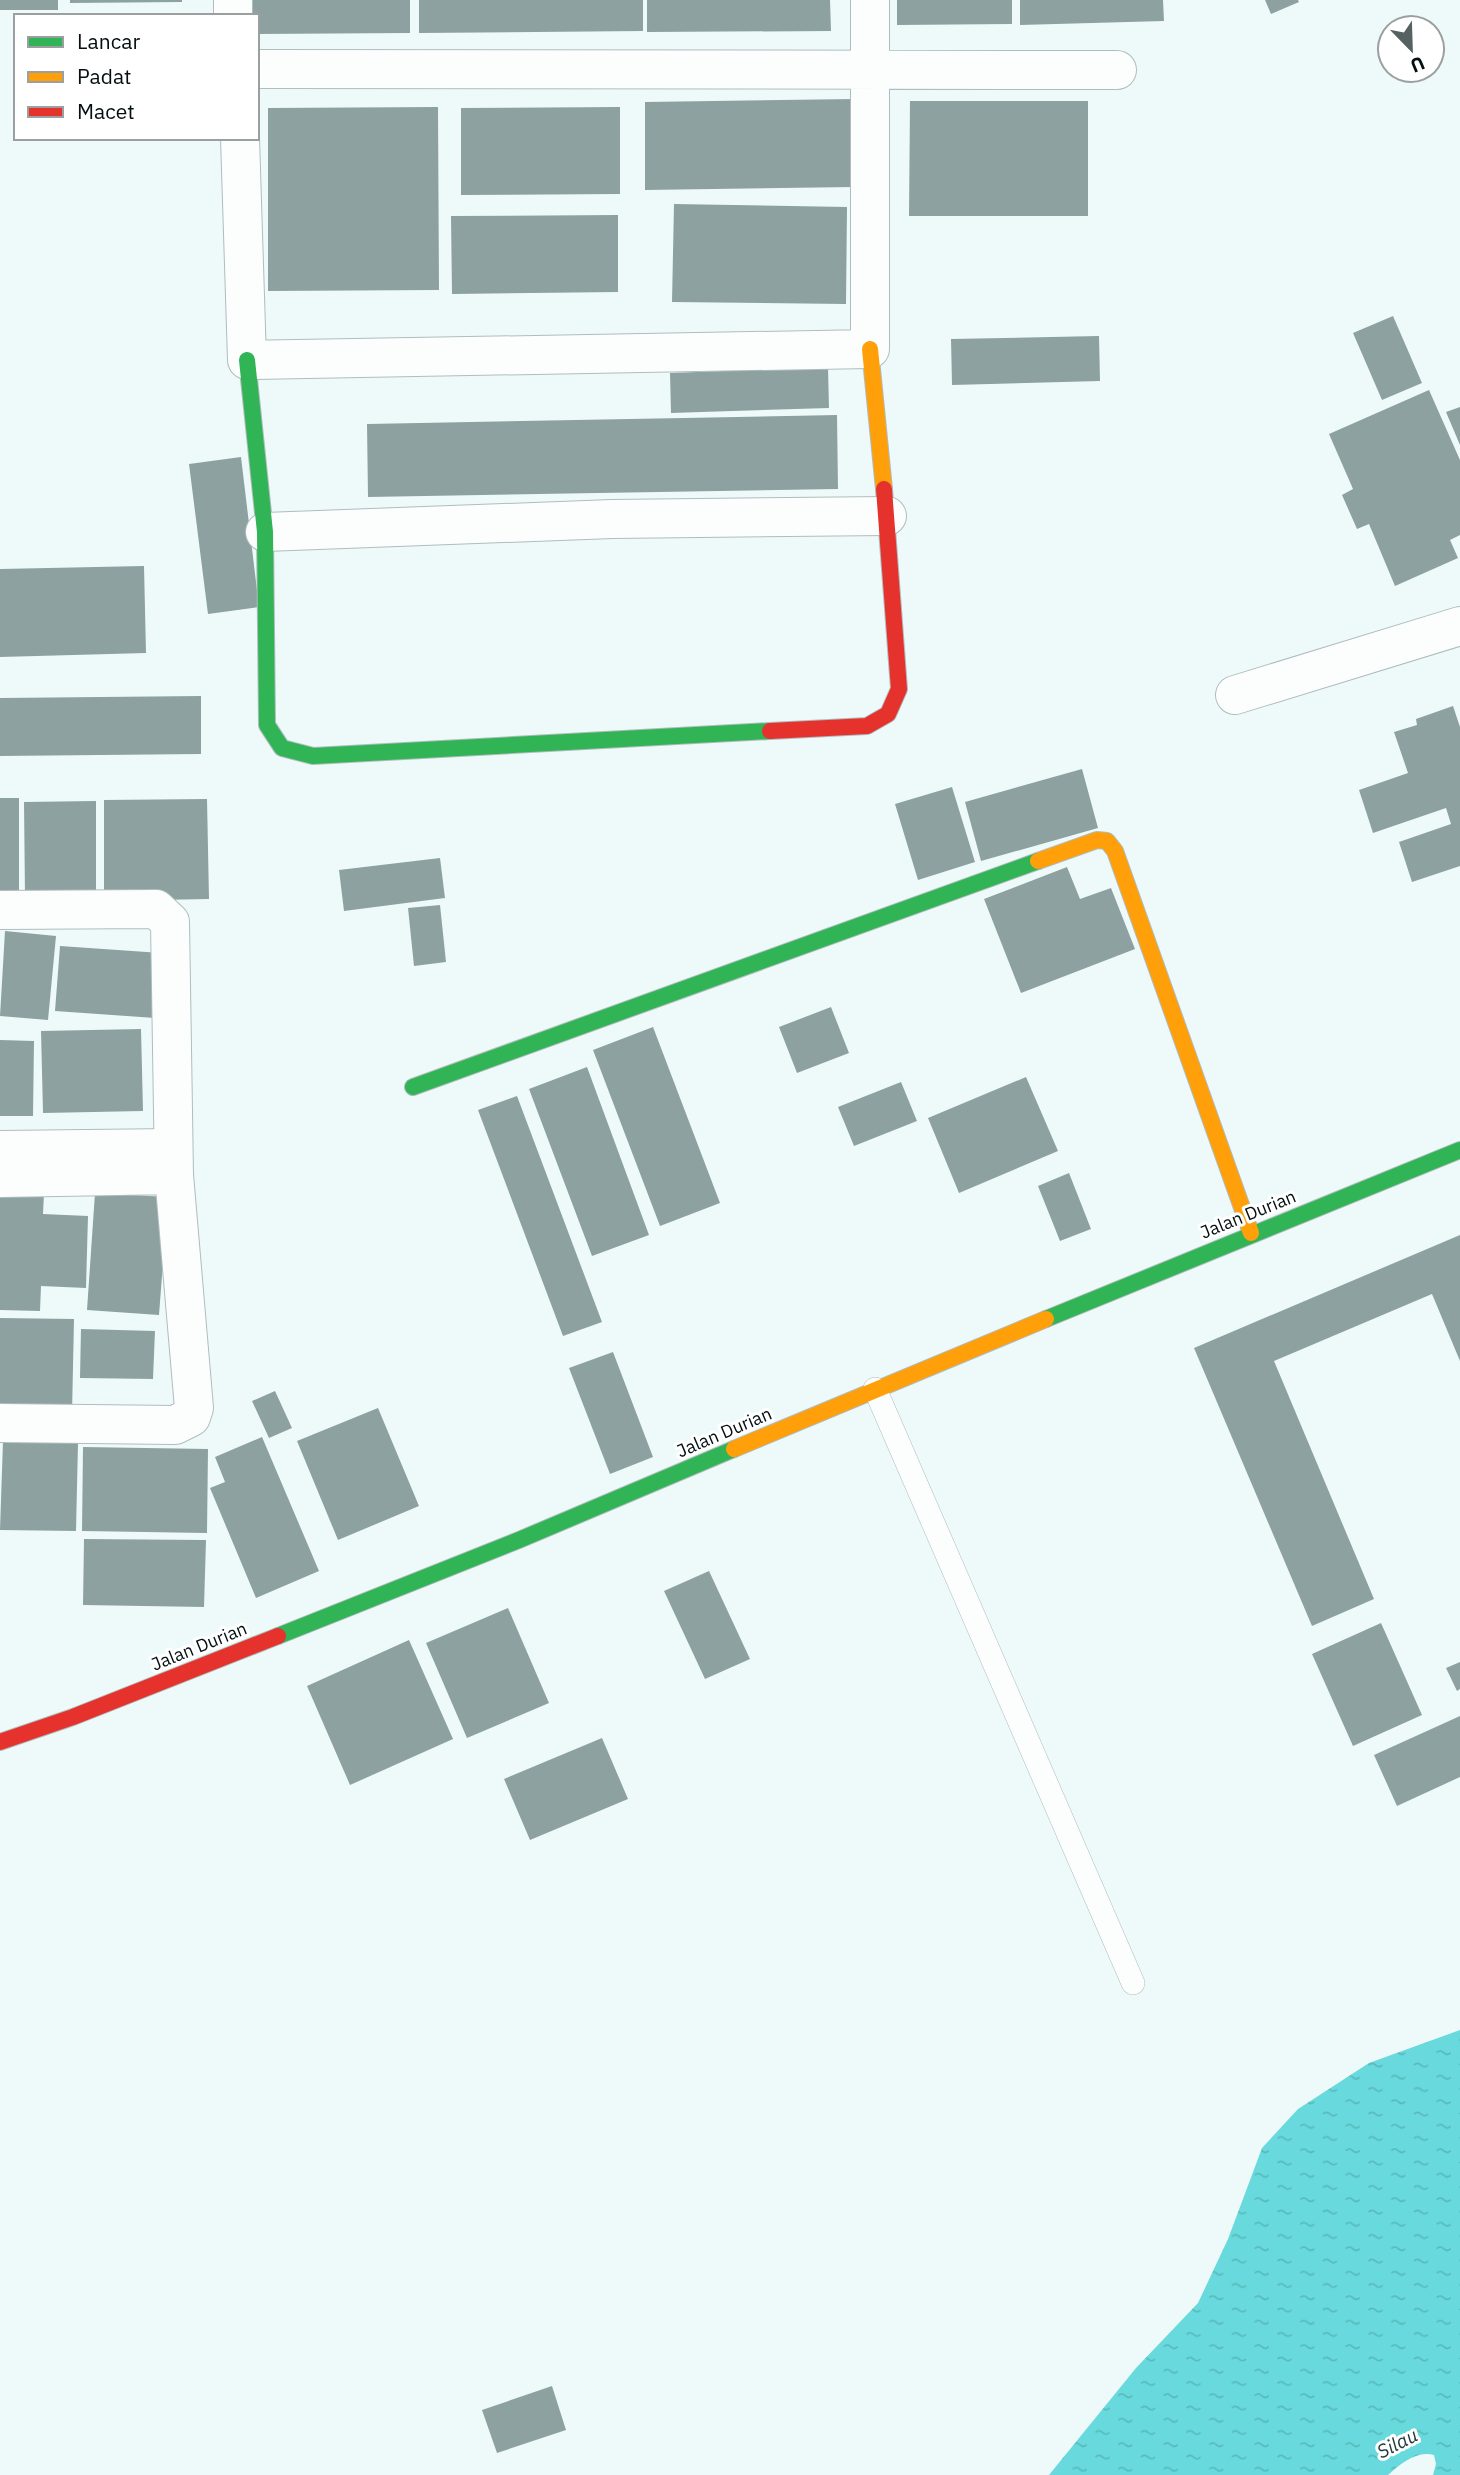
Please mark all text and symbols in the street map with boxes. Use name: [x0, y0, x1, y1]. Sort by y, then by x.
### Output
legend: [14, 14, 259, 140]
north arrow: [1376, 14, 1446, 84]
text: Lancar: [77, 27, 140, 55]
text: U: [1407, 51, 1428, 78]
text: Padat: [77, 62, 132, 90]
text: Macet: [77, 97, 135, 125]
street label: Jalan Durian: [1197, 1184, 1299, 1244]
street label: Jalan Durian: [673, 1402, 775, 1462]
street label: Jalan Durian: [148, 1616, 250, 1676]
water label: Silau: [1372, 2423, 1422, 2463]

